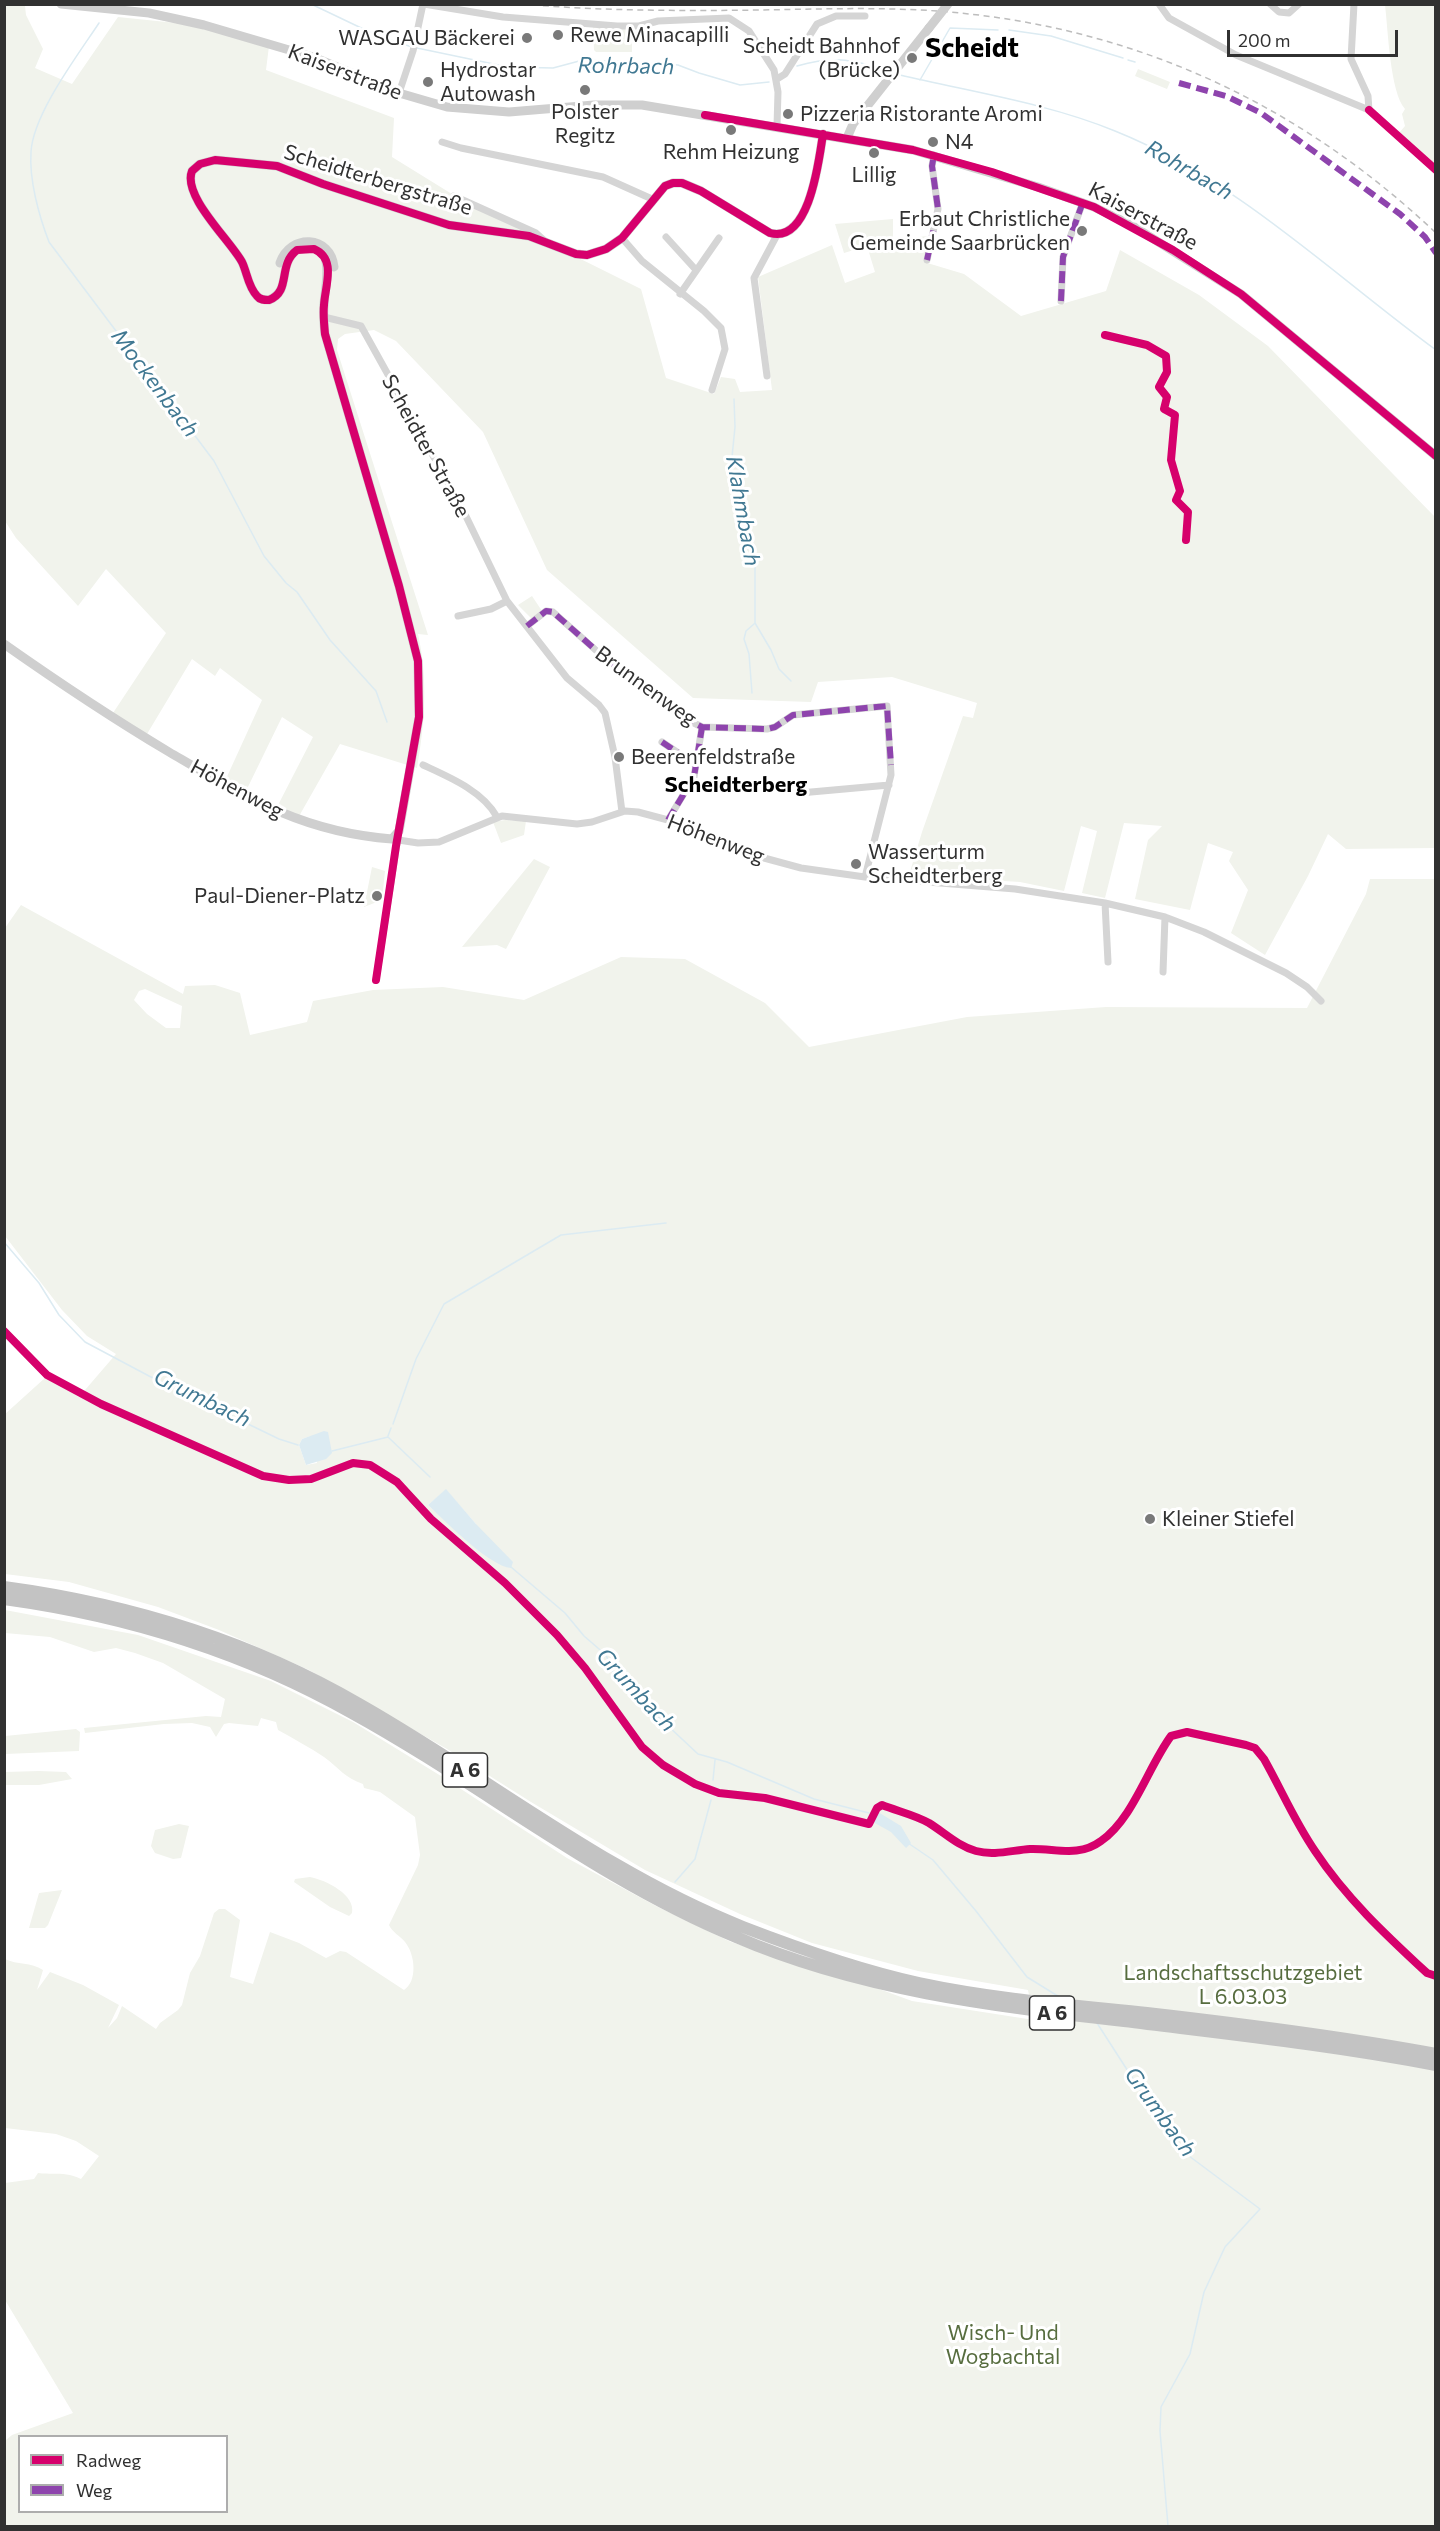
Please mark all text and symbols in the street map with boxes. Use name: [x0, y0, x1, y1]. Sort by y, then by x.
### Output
scale bar: [1230, 18, 1401, 56]
place label: Rewe Minacapilli: [570, 22, 730, 48]
place label: WASGAU Bäckerei: [338, 25, 515, 51]
marker: Rewe Minacapilli: [551, 28, 565, 42]
text: 200 m: [1238, 29, 1291, 51]
marker: WASGAU Bäckerei: [520, 31, 534, 45]
district label: Scheidt: [925, 32, 1019, 64]
place label: Scheidt Bahnhof (Brücke): [743, 33, 900, 83]
street label: Kaiserstraße: [284, 39, 406, 105]
marker: Scheidt Bahnhof (Brücke): [905, 51, 919, 65]
water label: Rohrbach: [577, 52, 675, 80]
place label: Hydrostar Autowash: [440, 57, 536, 107]
marker: Hydrostar Autowash: [421, 75, 435, 89]
marker: Polster Regitz: [578, 83, 592, 97]
place label: Polster Regitz: [551, 99, 619, 149]
place label: Pizzeria Ristorante Aromi: [800, 101, 1043, 127]
marker: Pizzeria Ristorante Aromi: [781, 107, 795, 121]
marker: Rehm Heizung: [724, 123, 738, 137]
place label: N4: [945, 129, 973, 155]
water label: Rohrbach: [1141, 134, 1237, 206]
marker: N4: [926, 135, 940, 149]
street label: Scheidterbergstraße: [281, 139, 475, 221]
place label: Rehm Heizung: [663, 139, 799, 165]
marker: Lillig: [867, 146, 881, 160]
place label: Lillig: [852, 162, 896, 188]
street label: Kaiserstraße: [1084, 177, 1202, 255]
place label: Erbaut Christliche Gemeinde Saarbrücken: [850, 206, 1070, 256]
marker: Erbaut Christliche Gemeinde Saarbrücken: [1075, 224, 1089, 238]
water label: Mockenbach: [106, 324, 204, 442]
street label: Scheidter Straße: [376, 370, 476, 522]
water label: Klahmbach: [720, 454, 766, 568]
street label: Brunnenweg: [590, 641, 702, 731]
place label: Beerenfeldstraße: [631, 744, 795, 770]
marker: Beerenfeldstraße: [612, 750, 626, 764]
street label: Höhenweg: [186, 754, 288, 824]
district label: Scheidterberg: [665, 772, 807, 798]
street label: Höhenweg: [664, 809, 768, 869]
place label: Wasserturm Scheidterberg: [868, 839, 1003, 889]
marker: Wasserturm Scheidterberg: [849, 857, 863, 871]
place label: Paul-Diener-Platz: [194, 883, 365, 909]
marker: Paul-Diener-Platz: [370, 889, 384, 903]
water label: Grumbach: [149, 1363, 255, 1433]
place label: Kleiner Stiefel: [1162, 1506, 1295, 1532]
marker: Kleiner Stiefel: [1143, 1512, 1157, 1526]
water label: Grumbach: [591, 1643, 681, 1737]
road number: A 6: [442, 1753, 488, 1787]
park label: Landschaftsschutzgebiet L 6.03.03: [1124, 1960, 1362, 2010]
road number: A 6: [1030, 1996, 1074, 2030]
water label: Grumbach: [1119, 2062, 1201, 2162]
park label: Wisch- Und Wogbachtal: [946, 2320, 1060, 2370]
legend: [18, 2435, 228, 2513]
text: Radweg: [76, 2449, 141, 2471]
text: Weg: [76, 2479, 112, 2501]

